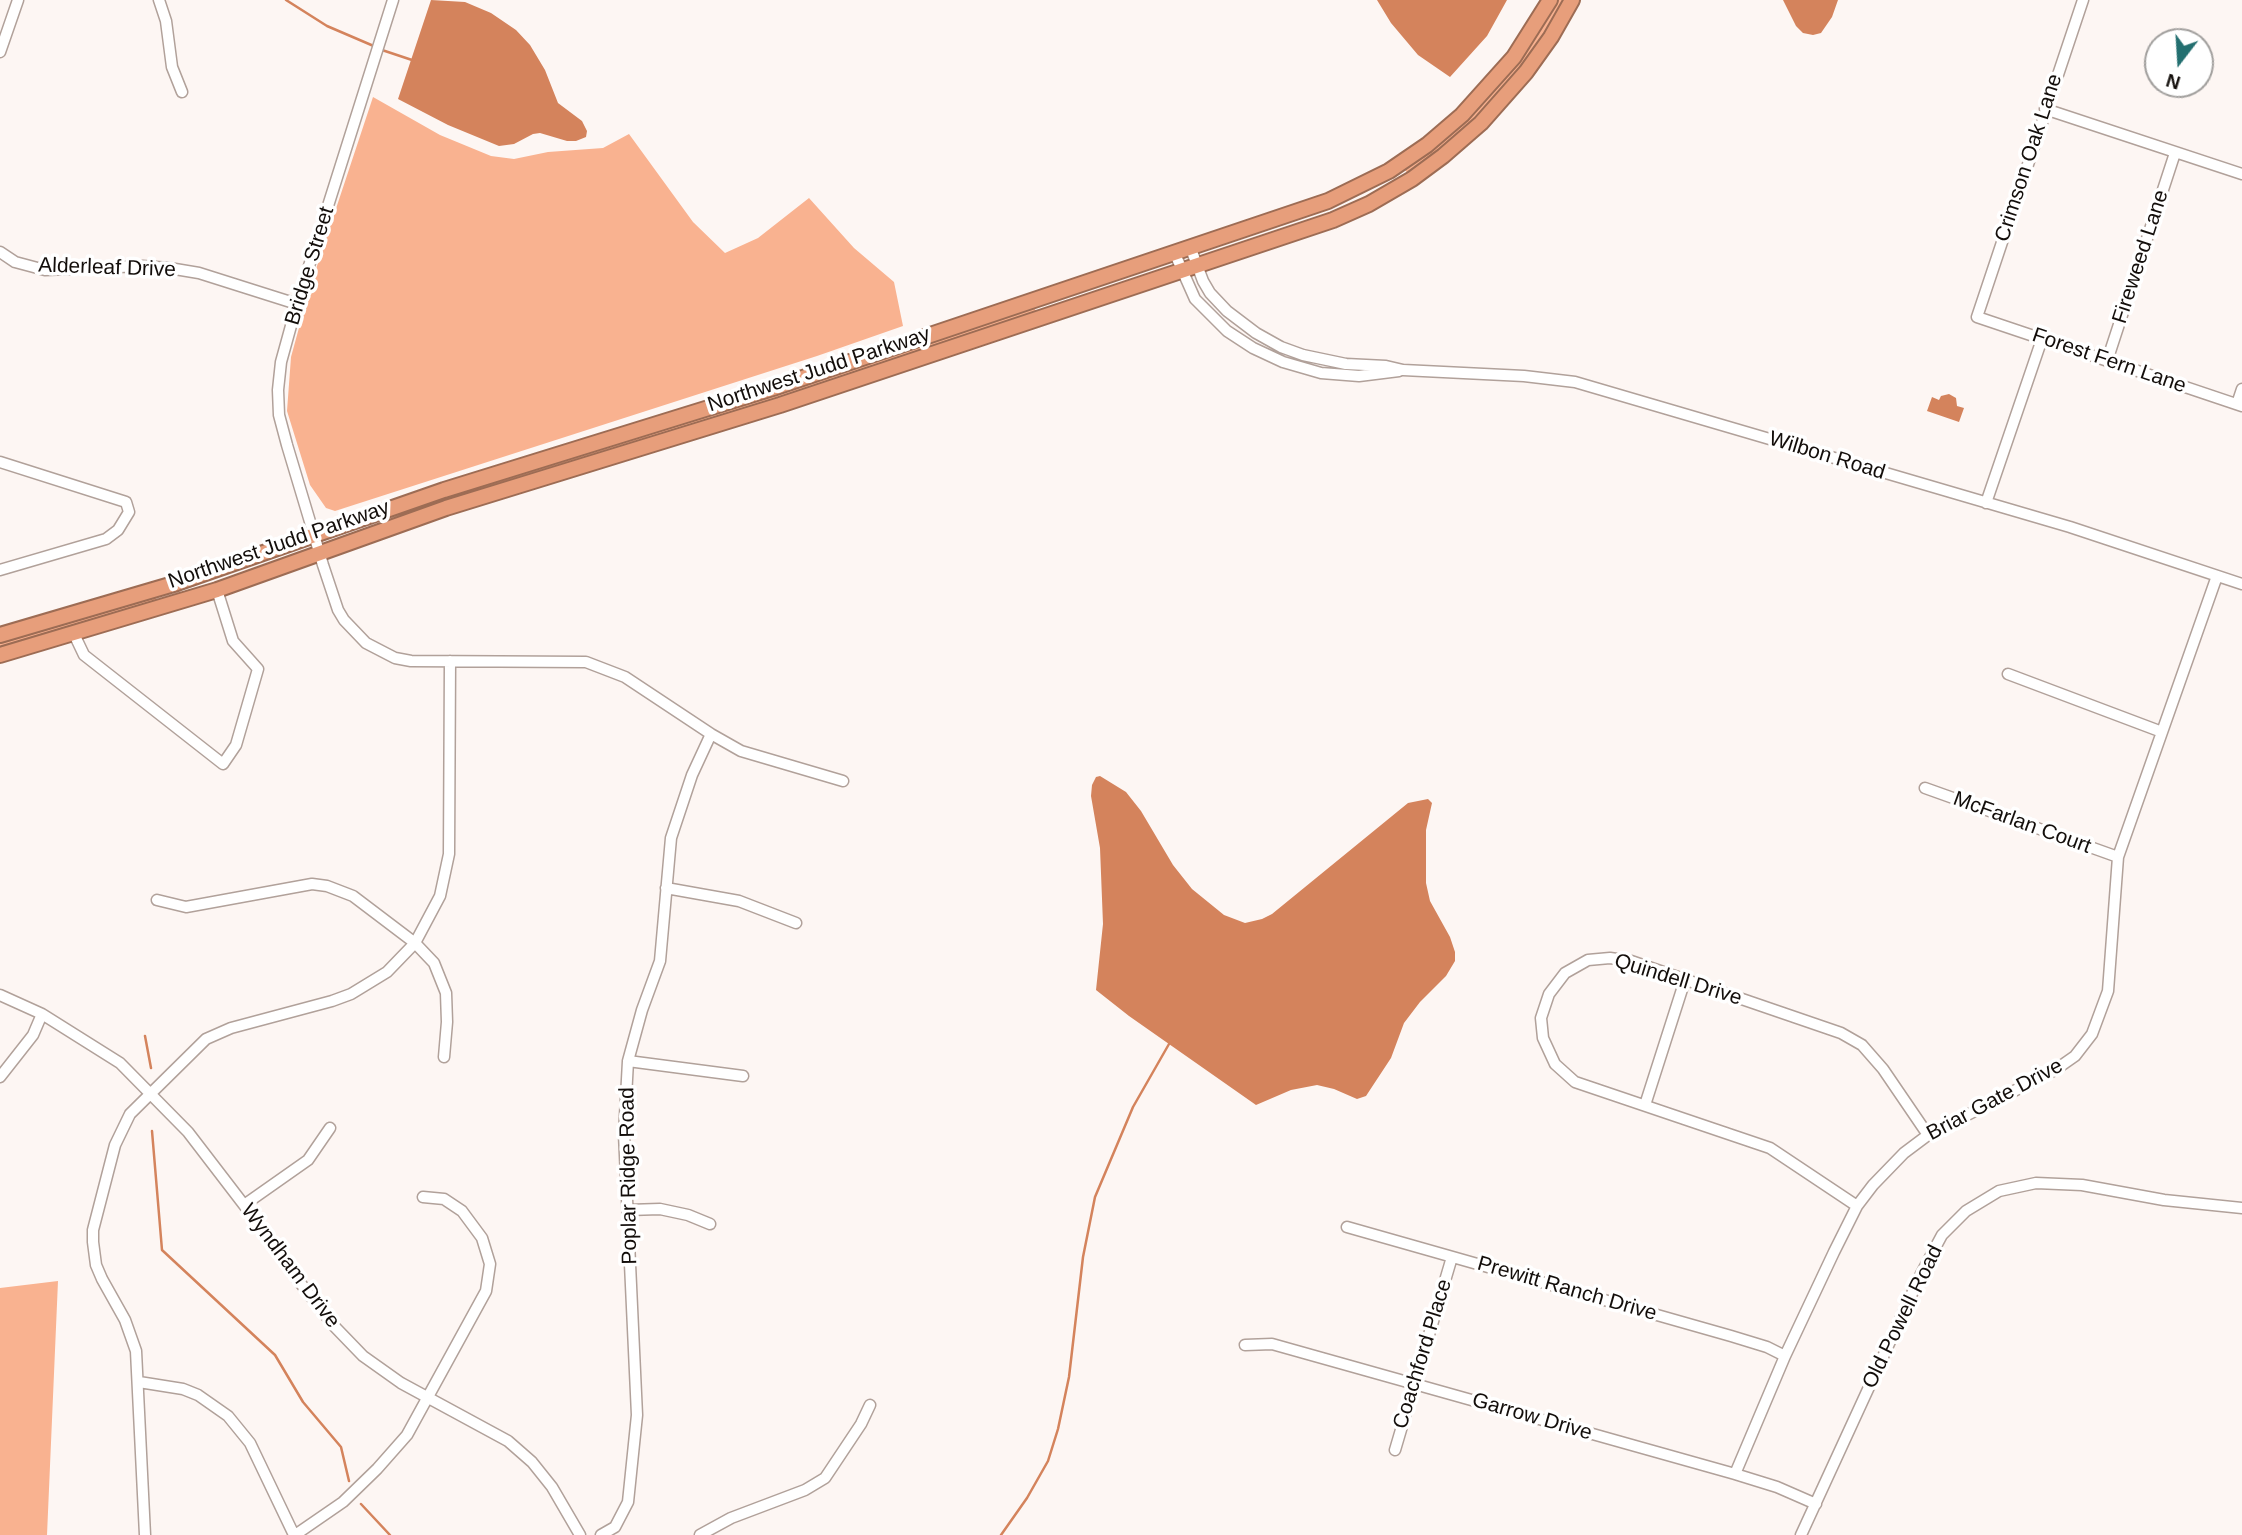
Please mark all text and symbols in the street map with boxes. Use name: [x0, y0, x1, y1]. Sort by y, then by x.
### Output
north arrow: [2144, 28, 2214, 98]
text: N: [2164, 70, 2183, 94]
street label: Crimson Oak Lane: [1990, 71, 2068, 245]
street label: Fireweed Lane: [2108, 187, 2174, 327]
street label: Bridge Street: [280, 204, 340, 328]
street label: Alderleaf Drive: [38, 253, 176, 283]
street label: Northwest Judd Parkway: [705, 322, 933, 418]
street label: Forest Fern Lane: [2029, 323, 2189, 399]
street label: Wilbon Road: [1766, 426, 1888, 486]
street label: Northwest Judd Parkway: [165, 495, 393, 595]
street label: McFarlan Court: [1950, 786, 2094, 860]
street label: Quindell Drive: [1611, 949, 1745, 1011]
street label: Briar Gate Drive: [1923, 1054, 2067, 1146]
street label: Poplar Ridge Road: [615, 1087, 643, 1265]
street label: Wyndham Drive: [235, 1199, 345, 1333]
street label: Old Powell Road: [1857, 1241, 1949, 1393]
street label: Prewitt Ranch Drive: [1474, 1251, 1660, 1327]
street label: Coachford Place: [1388, 1276, 1458, 1432]
street label: Garrow Drive: [1469, 1388, 1595, 1446]

